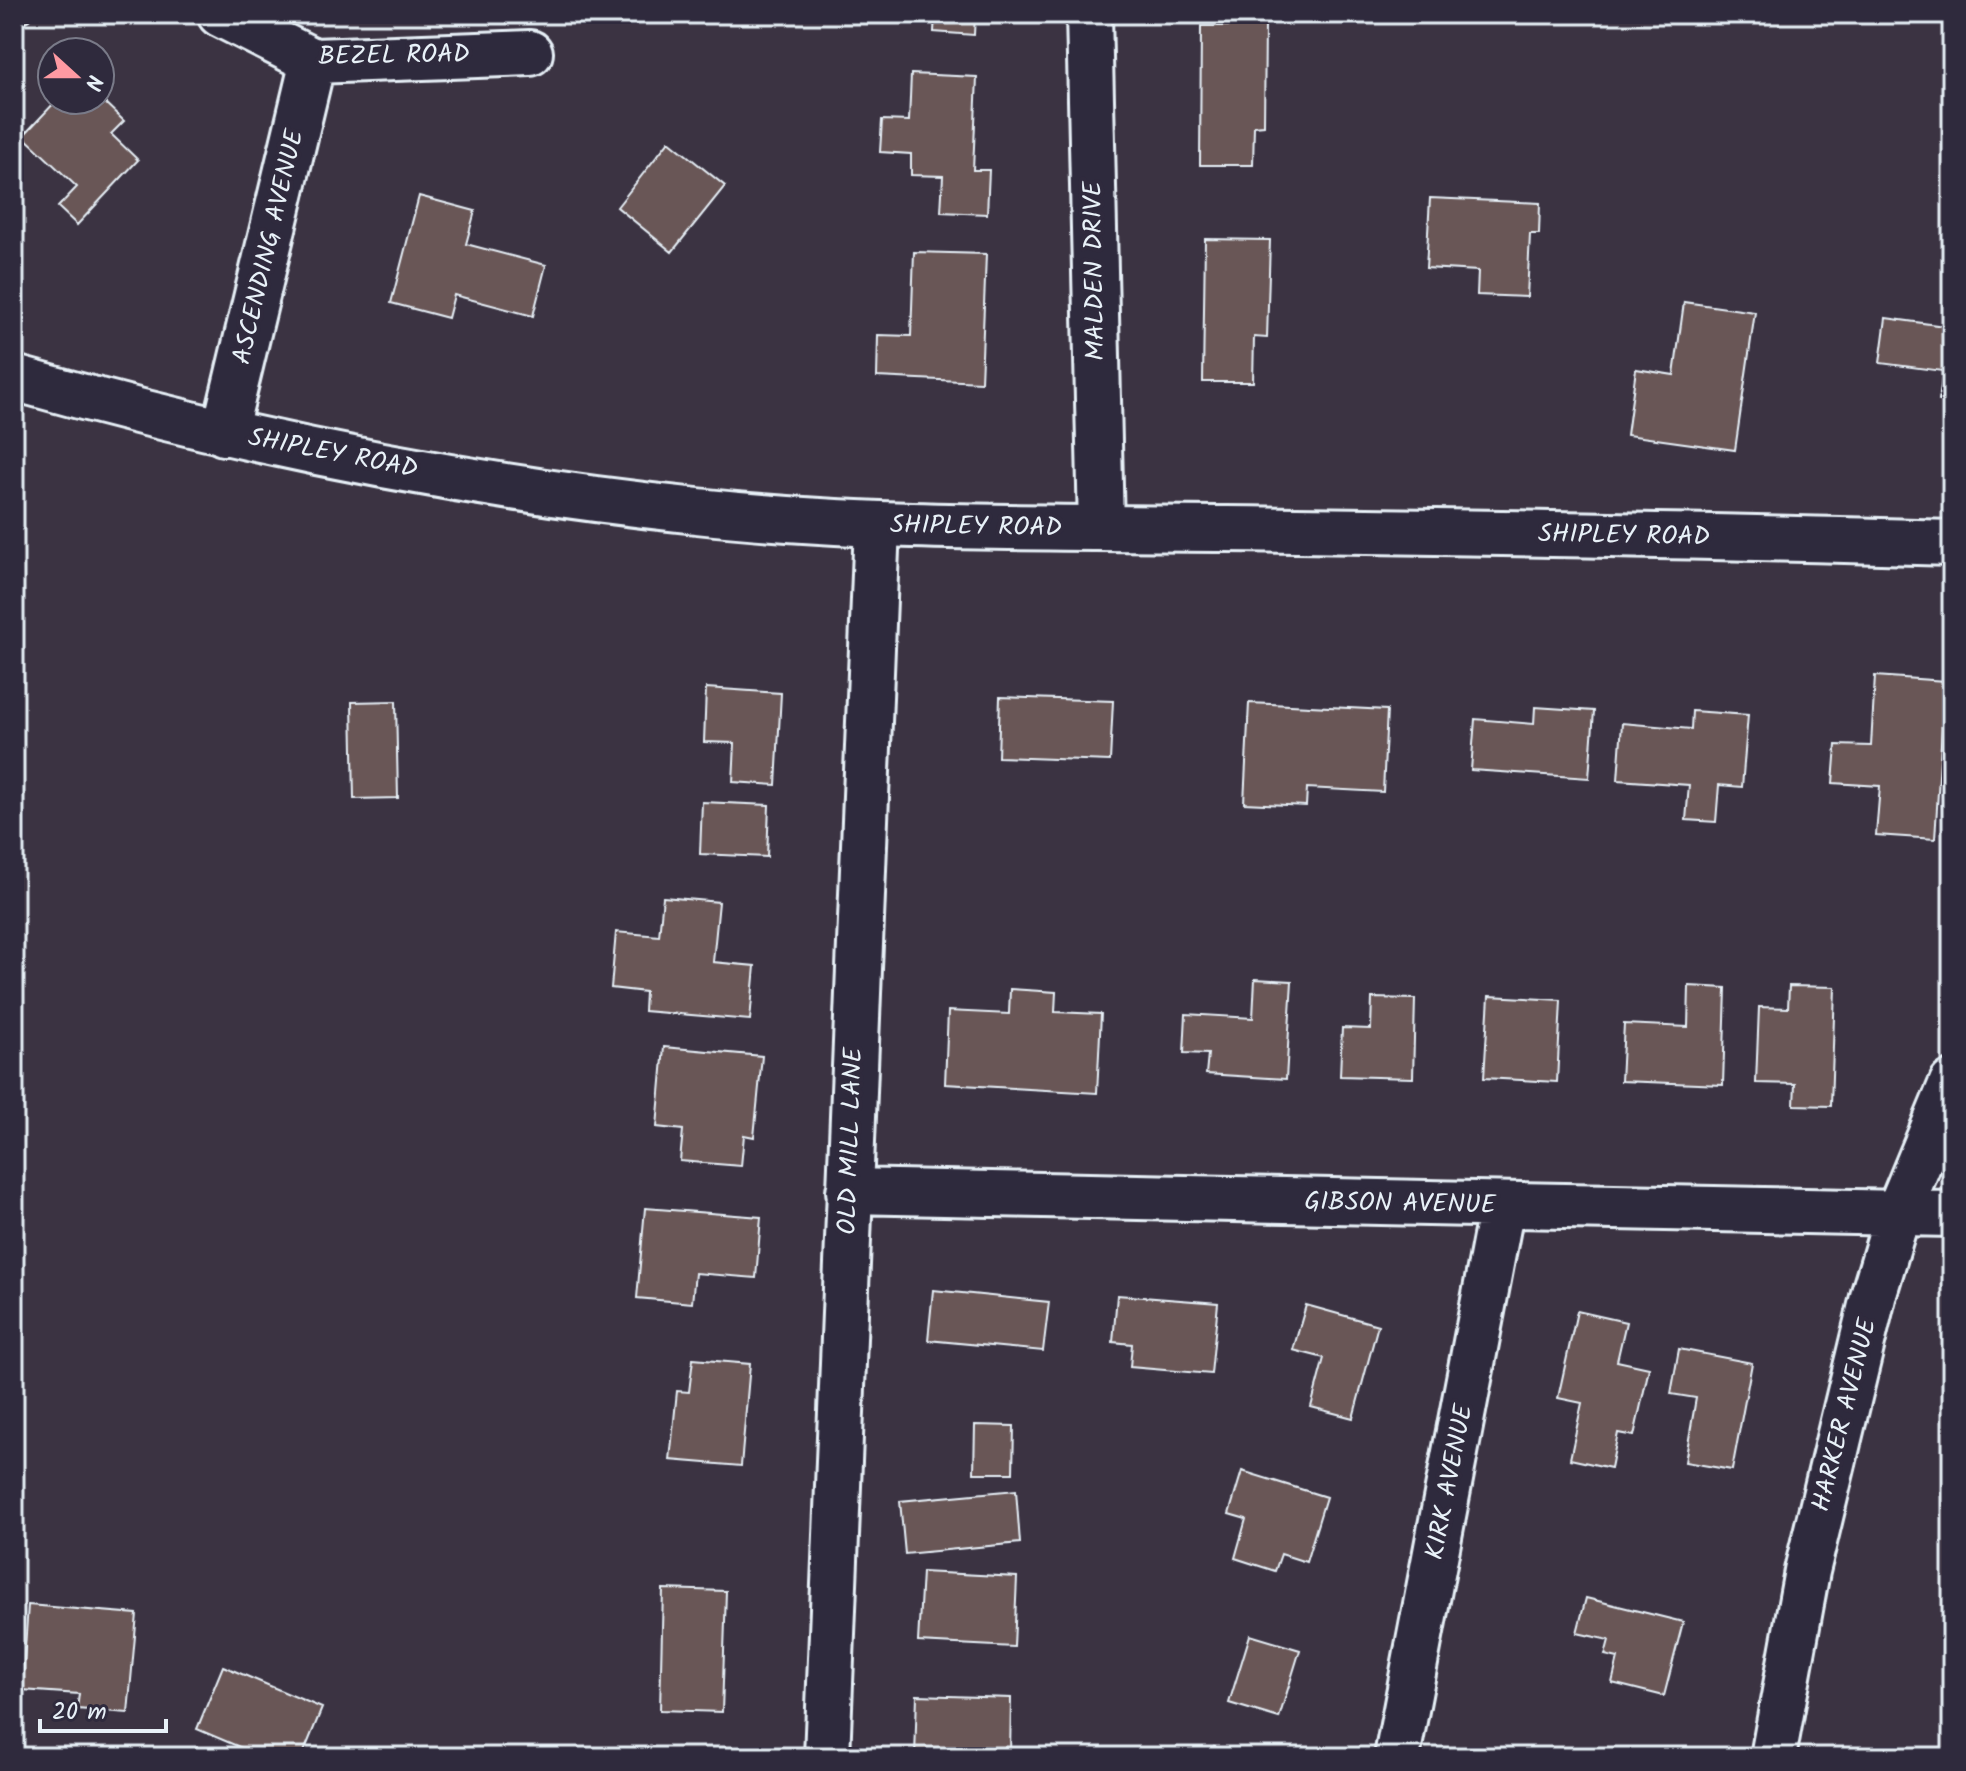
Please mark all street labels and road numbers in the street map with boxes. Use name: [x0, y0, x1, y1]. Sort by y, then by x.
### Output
street label: BEZEL ROAD: [318, 34, 470, 78]
street label: ASCENDING AVENUE: [222, 125, 317, 369]
street label: MALDEN DRIVE: [1072, 180, 1118, 361]
street label: SHIPLEY ROAD: [245, 417, 421, 491]
street label: SHIPLEY ROAD: [890, 505, 1062, 549]
street label: SHIPLEY ROAD: [1538, 514, 1710, 558]
street label: OLD MILL LANE: [827, 1046, 875, 1235]
street label: GIBSON AVENUE: [1304, 1181, 1497, 1227]
street label: HARKER AVENUE: [1801, 1313, 1889, 1516]
street label: KIRK AVENUE: [1414, 1400, 1486, 1563]

